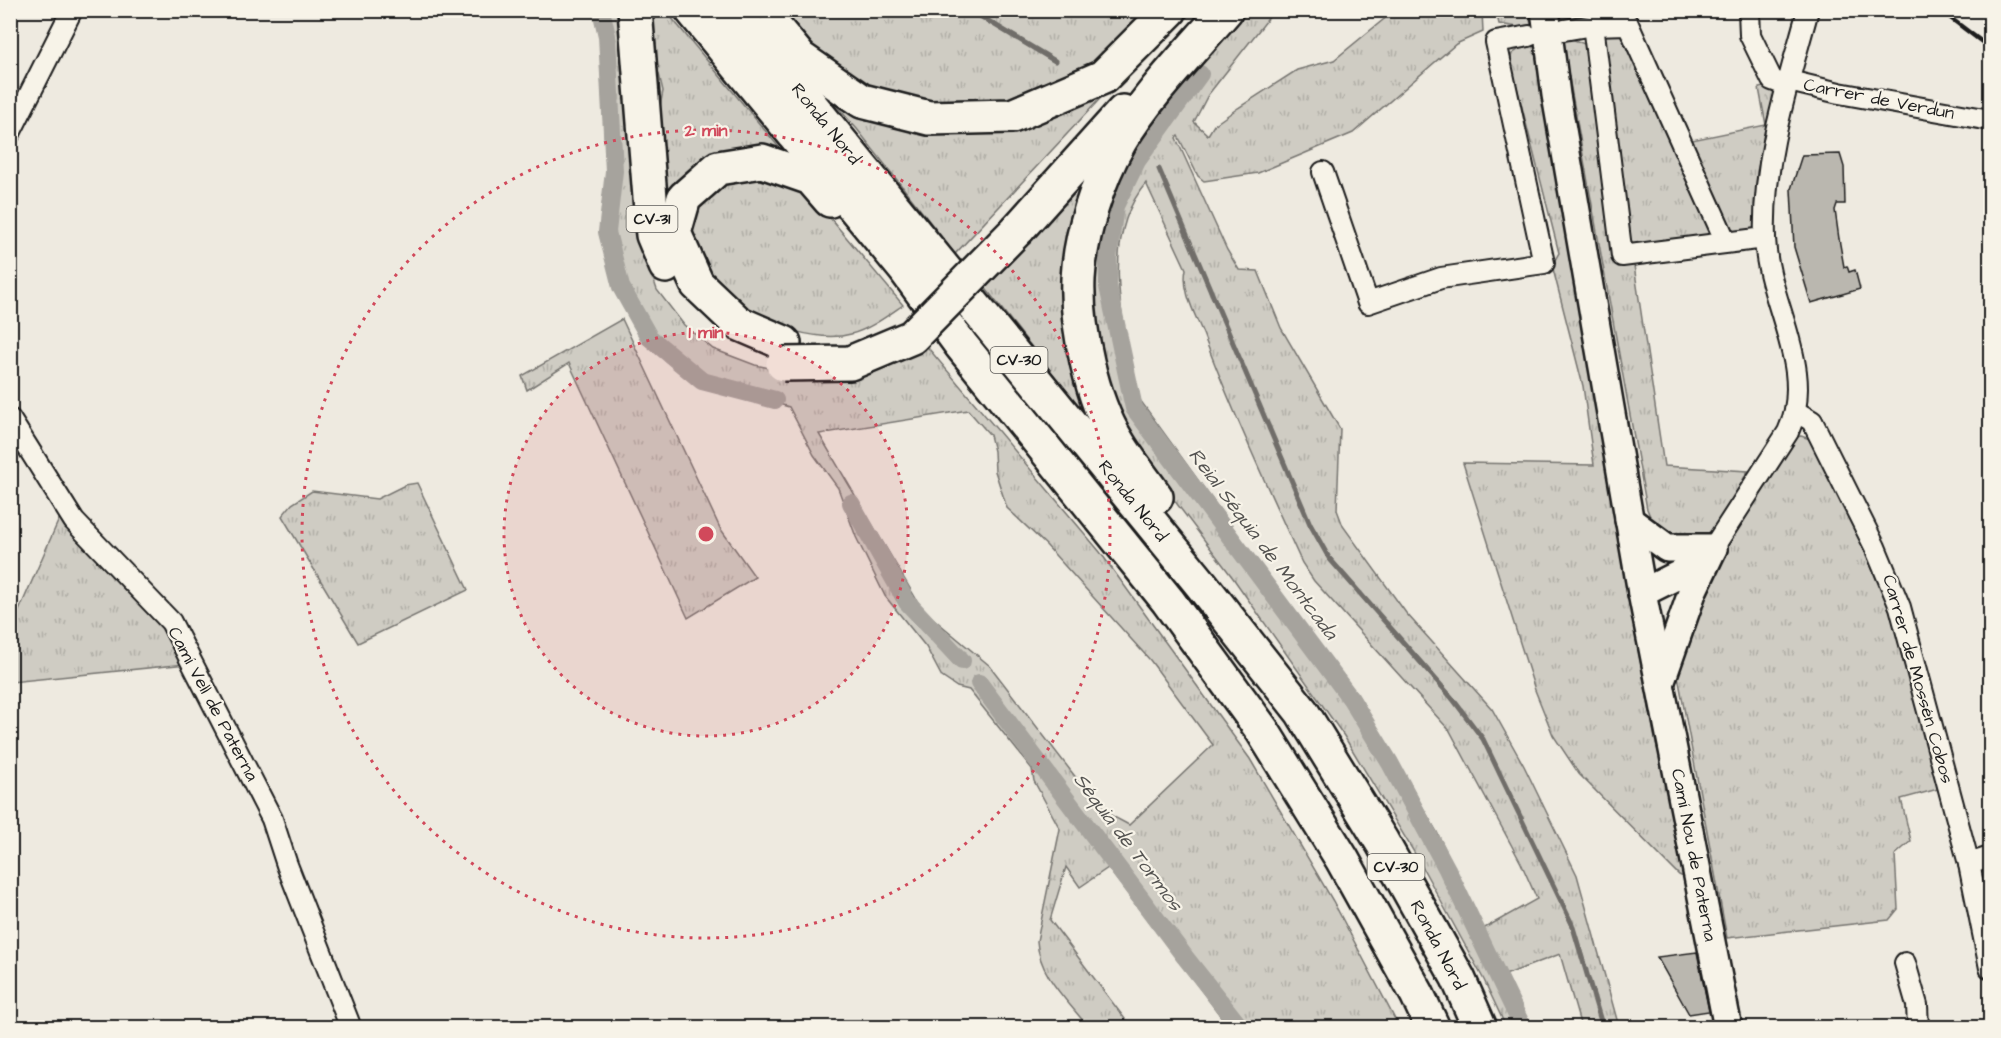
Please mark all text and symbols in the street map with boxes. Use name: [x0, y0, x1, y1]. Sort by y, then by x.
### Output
street label: Carrer de Verdun: [1801, 72, 1957, 126]
street label: Ronda Nord: [785, 78, 867, 170]
text: 2 min: [683, 118, 728, 143]
road number: CV-31: [626, 206, 678, 232]
text: 1 min: [688, 320, 724, 345]
road number: CV-30: [990, 347, 1048, 373]
water label: Reial Séquia de Montcada: [1182, 443, 1345, 646]
street label: Ronda Nord: [1092, 455, 1174, 547]
centre of rings: [696, 524, 716, 544]
street label: Carrer de Mossén Cobos: [1876, 572, 1960, 786]
street label: Camí Vell de Paterna: [162, 622, 264, 786]
street label: Camí Nou de Paterna: [1665, 766, 1723, 944]
water label: Séquia de Tormos: [1067, 767, 1190, 917]
road number: CV-30: [1368, 854, 1424, 880]
street label: Ronda Nord: [1404, 896, 1472, 994]

